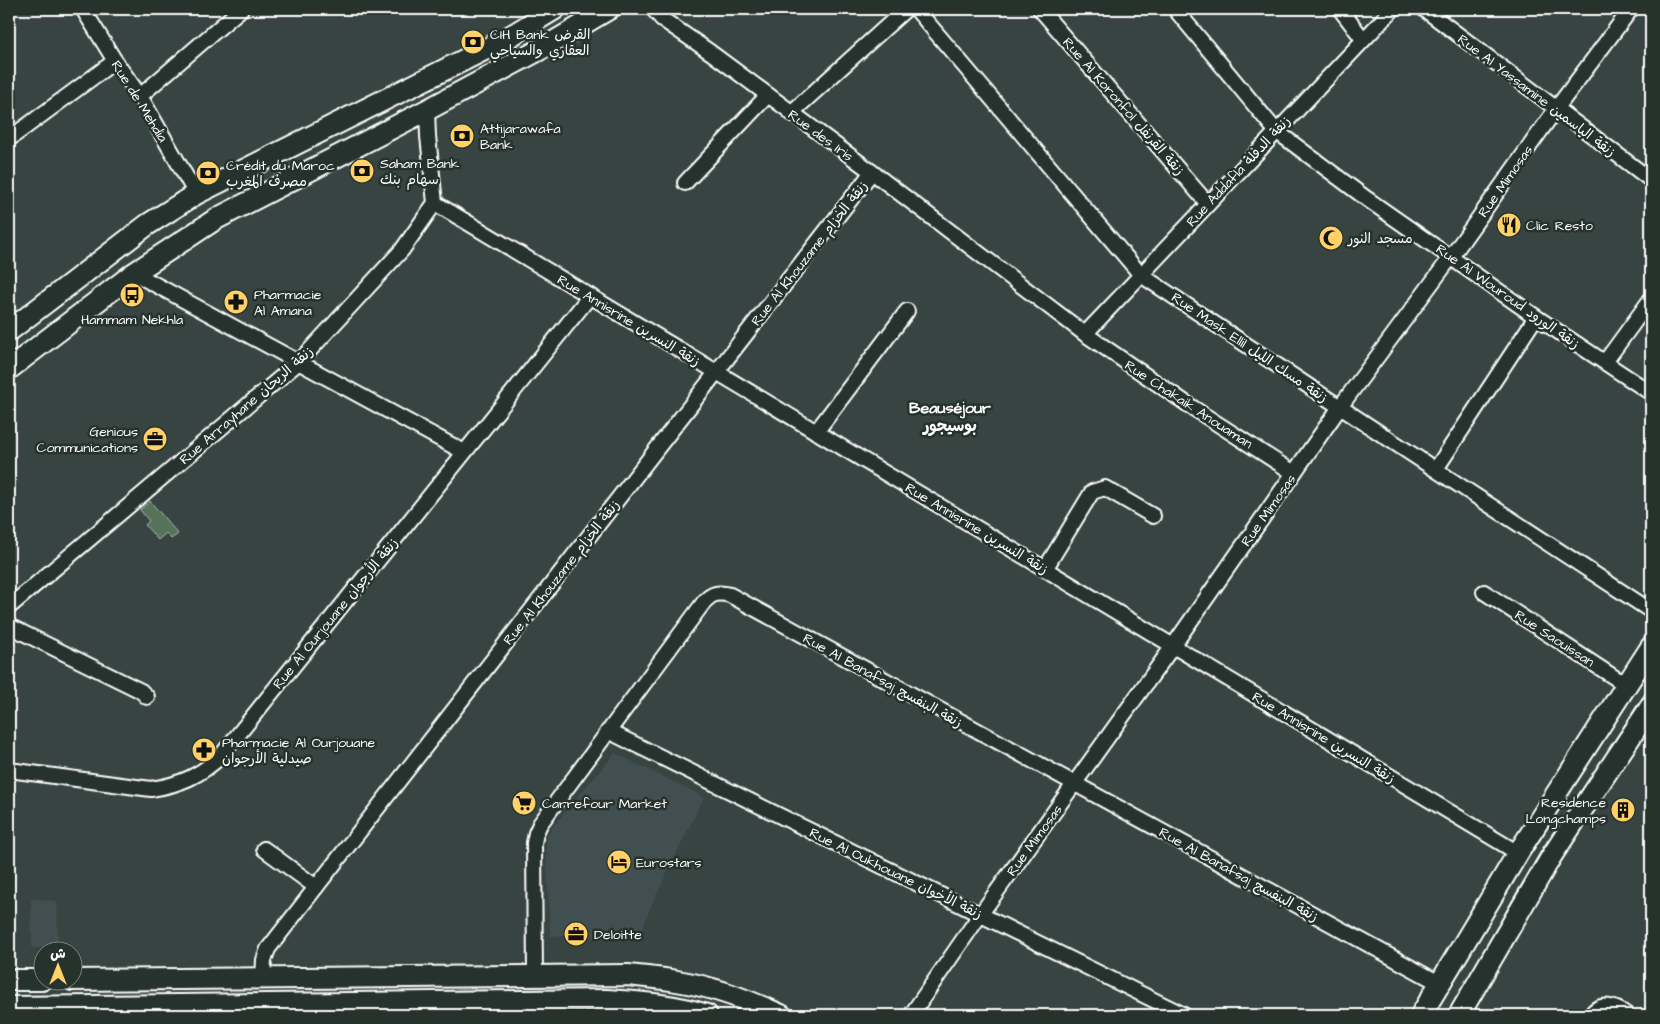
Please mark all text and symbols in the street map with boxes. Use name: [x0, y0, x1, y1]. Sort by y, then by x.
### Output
place label: CIH Bank القرض العقاري والسياحي: [490, 25, 590, 63]
bank icon: CIH Bank القرض العقاري والسياحي: [460, 29, 486, 55]
street label: Rue Al Yassamine زنقة الياسمين: [1453, 30, 1620, 162]
street label: Rue Al Koronfol زنقة القرنفل: [1058, 33, 1189, 180]
street label: Rue de Mehdia: [106, 57, 172, 146]
street label: Rue des Iris: [784, 105, 857, 166]
street label: Rue Addafla زنقة الدفلة: [1182, 112, 1296, 232]
place label: Attijarawafa Bank: [480, 119, 561, 155]
bank icon: Attijarawafa Bank: [449, 123, 475, 149]
street label: Rue Mimosas: [1474, 141, 1538, 222]
place label: Saham Bank سهام بنك: [380, 154, 460, 190]
place label: Crédit du Maroc مصرف المغرب: [226, 156, 335, 192]
bank icon: Saham Bank سهام بنك: [349, 158, 375, 184]
bank icon: Crédit du Maroc مصرف المغرب: [195, 160, 221, 186]
street label: Rue Al Khouzame زنقة الخزام: [747, 177, 874, 331]
restaurant icon: Clic Resto: [1496, 212, 1522, 238]
place label: Clic Resto: [1526, 216, 1593, 236]
mosque icon: مسجد النور: [1318, 225, 1344, 251]
place label: مسجد النور: [1347, 229, 1413, 249]
street label: Rue Al Wouroud زنقة الورود: [1431, 239, 1583, 354]
street label: Rue Annisrine زنقة النسرين: [553, 270, 704, 372]
bus stop icon: Hammam Nekhla: [119, 282, 145, 308]
place label: Pharmacie Al Amana: [254, 285, 322, 321]
street label: Rue Mask Ellil زنقة مسك الليل: [1167, 288, 1332, 408]
pharmacy icon: Pharmacie Al Amana: [223, 289, 249, 315]
place label: Hammam Nekhla: [81, 310, 183, 330]
street label: Rue Arrayhane زنقة الريحان: [175, 342, 318, 470]
street label: Rue Chakaik Anouaman: [1120, 356, 1257, 454]
district label: Beauséjour بوسيجور: [909, 397, 991, 437]
place label: Genious Communications: [37, 422, 138, 458]
office icon: Genious Communications: [142, 426, 168, 452]
street label: Rue Mimosas: [1237, 470, 1301, 551]
street label: Rue Annisrine زنقة النسرين: [901, 478, 1052, 580]
street label: Rue Al Khouzame زنقة الخزام: [499, 496, 626, 650]
street label: Rue Al Ourjouane زنقة الأرجوان: [268, 534, 403, 693]
street label: Rue Saouissan: [1511, 605, 1598, 672]
street label: Rue Al Banafsaj زنقة البنفسج: [799, 629, 966, 733]
street label: Rue Annisrine زنقة النسرين: [1248, 687, 1399, 789]
place label: Pharmacie Al Ourjouane صيدلية الأرجوان: [222, 733, 375, 769]
pharmacy icon: Pharmacie Al Ourjouane صيدلية الأرجوان: [191, 737, 217, 763]
supermarket icon: Carrefour Market: [511, 790, 537, 816]
place label: Residence Longchamps: [1526, 793, 1606, 829]
place label: Carrefour Market: [542, 794, 667, 814]
building icon: Residence Longchamps: [1610, 797, 1636, 823]
street label: Rue Mimosas: [1002, 801, 1068, 880]
street label: Rue Al Oukhouane زنقة الأخوان: [806, 823, 985, 925]
street label: Rue Al Banafsaj زنقة البنفسج: [1155, 823, 1322, 927]
hotel icon: Eurostars: [606, 849, 632, 875]
place label: Eurostars: [636, 853, 702, 873]
office icon: Deloitte: [563, 921, 589, 947]
place label: Deloitte: [594, 925, 642, 945]
north arrow: [32, 942, 82, 992]
text: ش: [50, 944, 66, 964]

